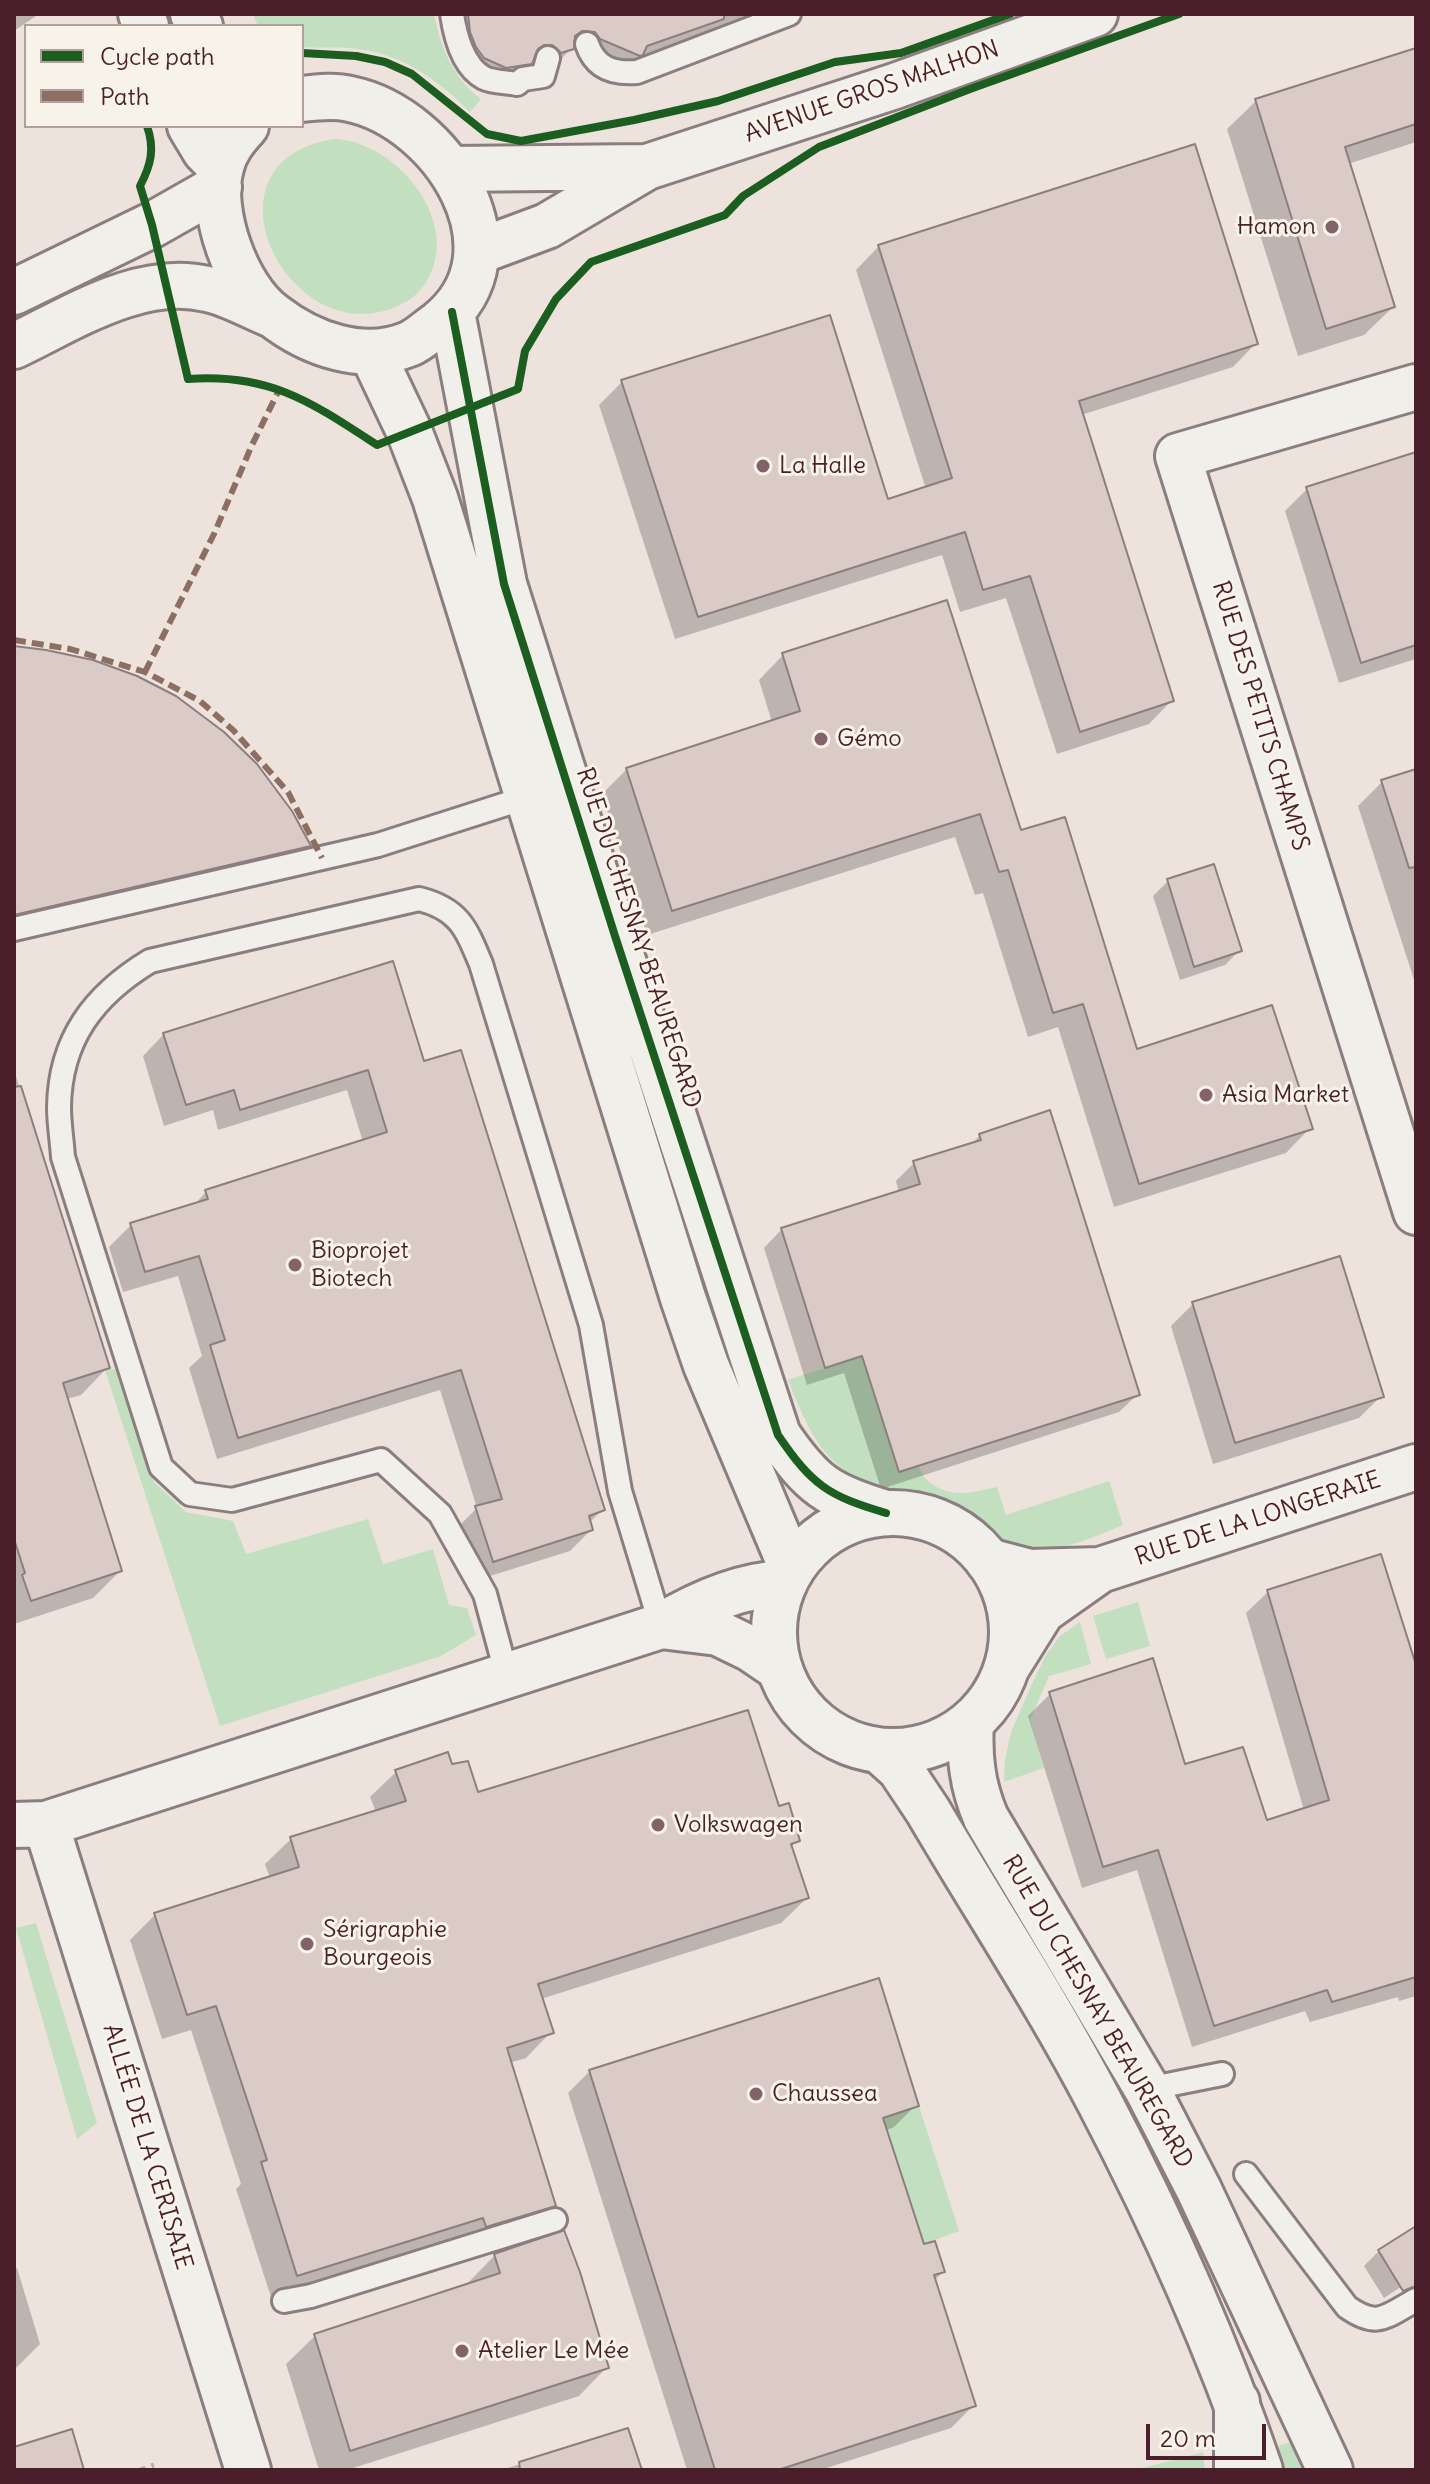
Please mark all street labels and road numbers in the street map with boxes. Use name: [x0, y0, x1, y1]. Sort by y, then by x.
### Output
street label: AVENUE GROS MALHON: [741, 35, 1003, 149]
street label: RUE DES PETITS CHAMPS: [1205, 578, 1315, 854]
street label: RUE DU CHESNAY BEAUREGARD: [569, 764, 707, 1112]
street label: RUE DE LA LONGERAIE: [1132, 1466, 1384, 1572]
street label: RUE DU CHESNAY BEAUREGARD: [995, 1850, 1199, 2174]
street label: ALLÉE DE LA CERISAIE: [96, 2021, 198, 2273]

